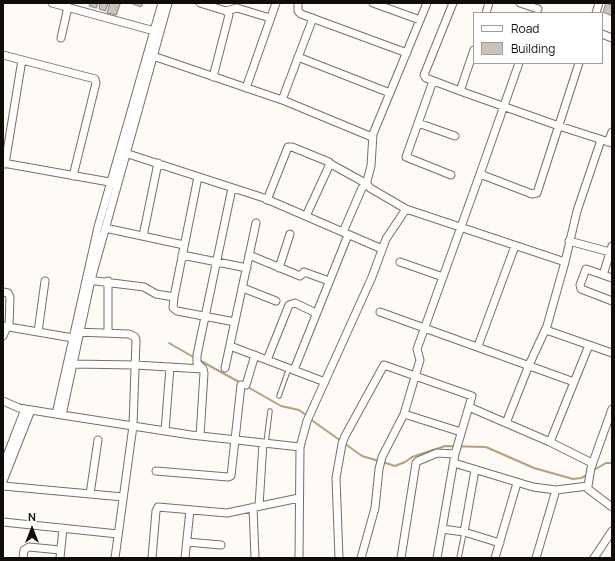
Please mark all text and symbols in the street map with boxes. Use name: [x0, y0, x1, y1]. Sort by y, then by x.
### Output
legend: [473, 12, 603, 64]
text: Road: [511, 20, 539, 37]
text: Building: [511, 40, 555, 57]
north arrow: [12, 509, 52, 549]
text: N: [28, 509, 36, 524]

